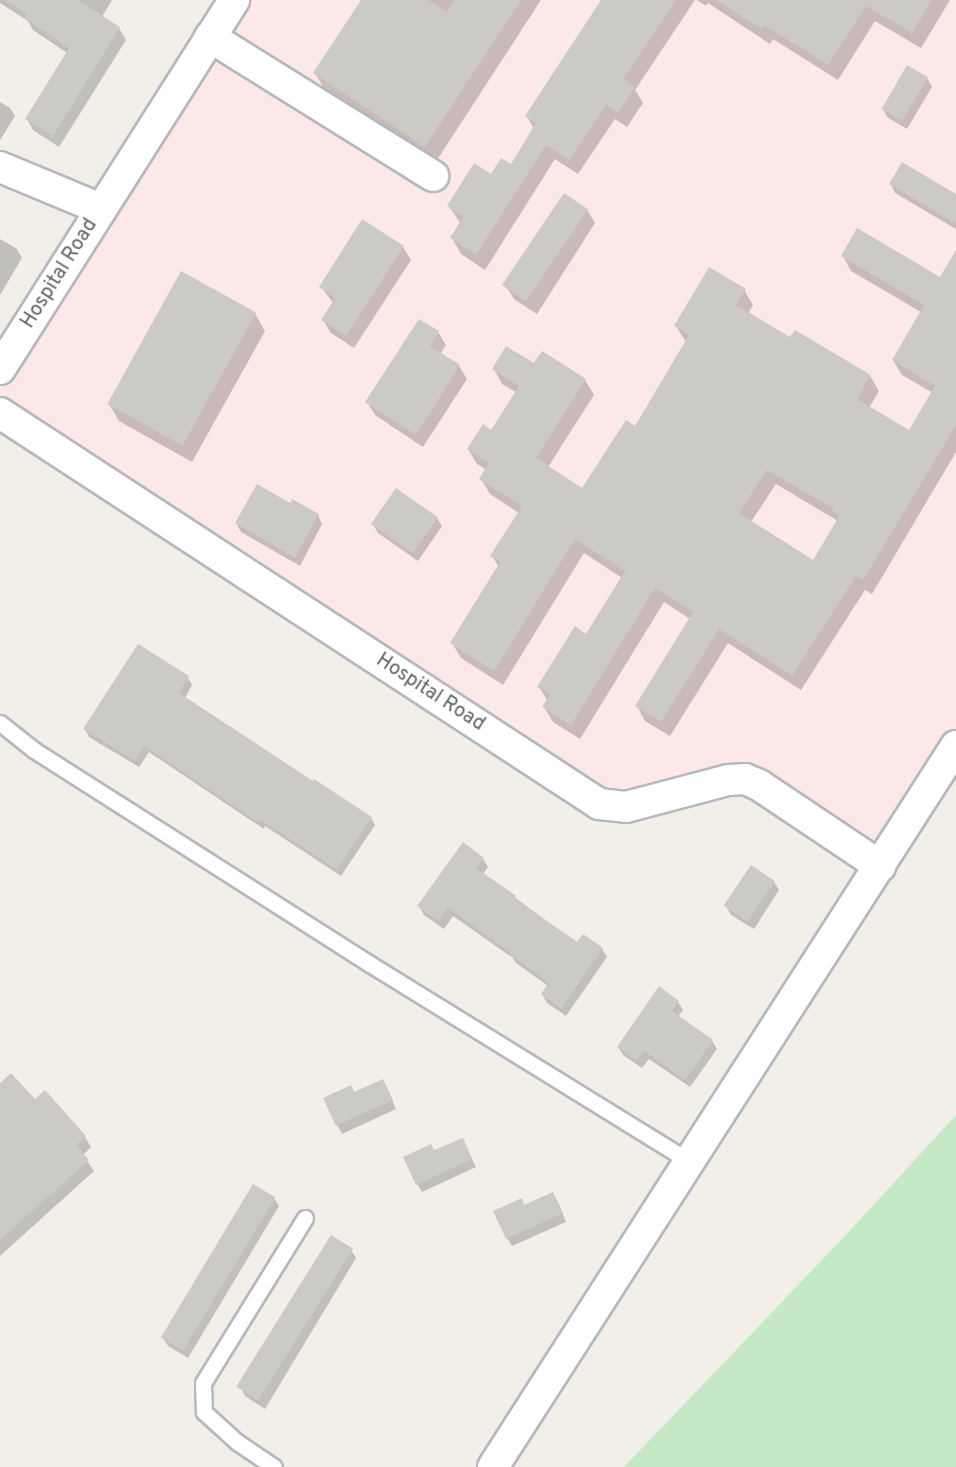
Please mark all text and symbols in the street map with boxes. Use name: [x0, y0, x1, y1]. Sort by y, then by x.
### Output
street label: Hospital Road: [17, 215, 103, 333]
street label: Hospital Road: [371, 649, 489, 737]

